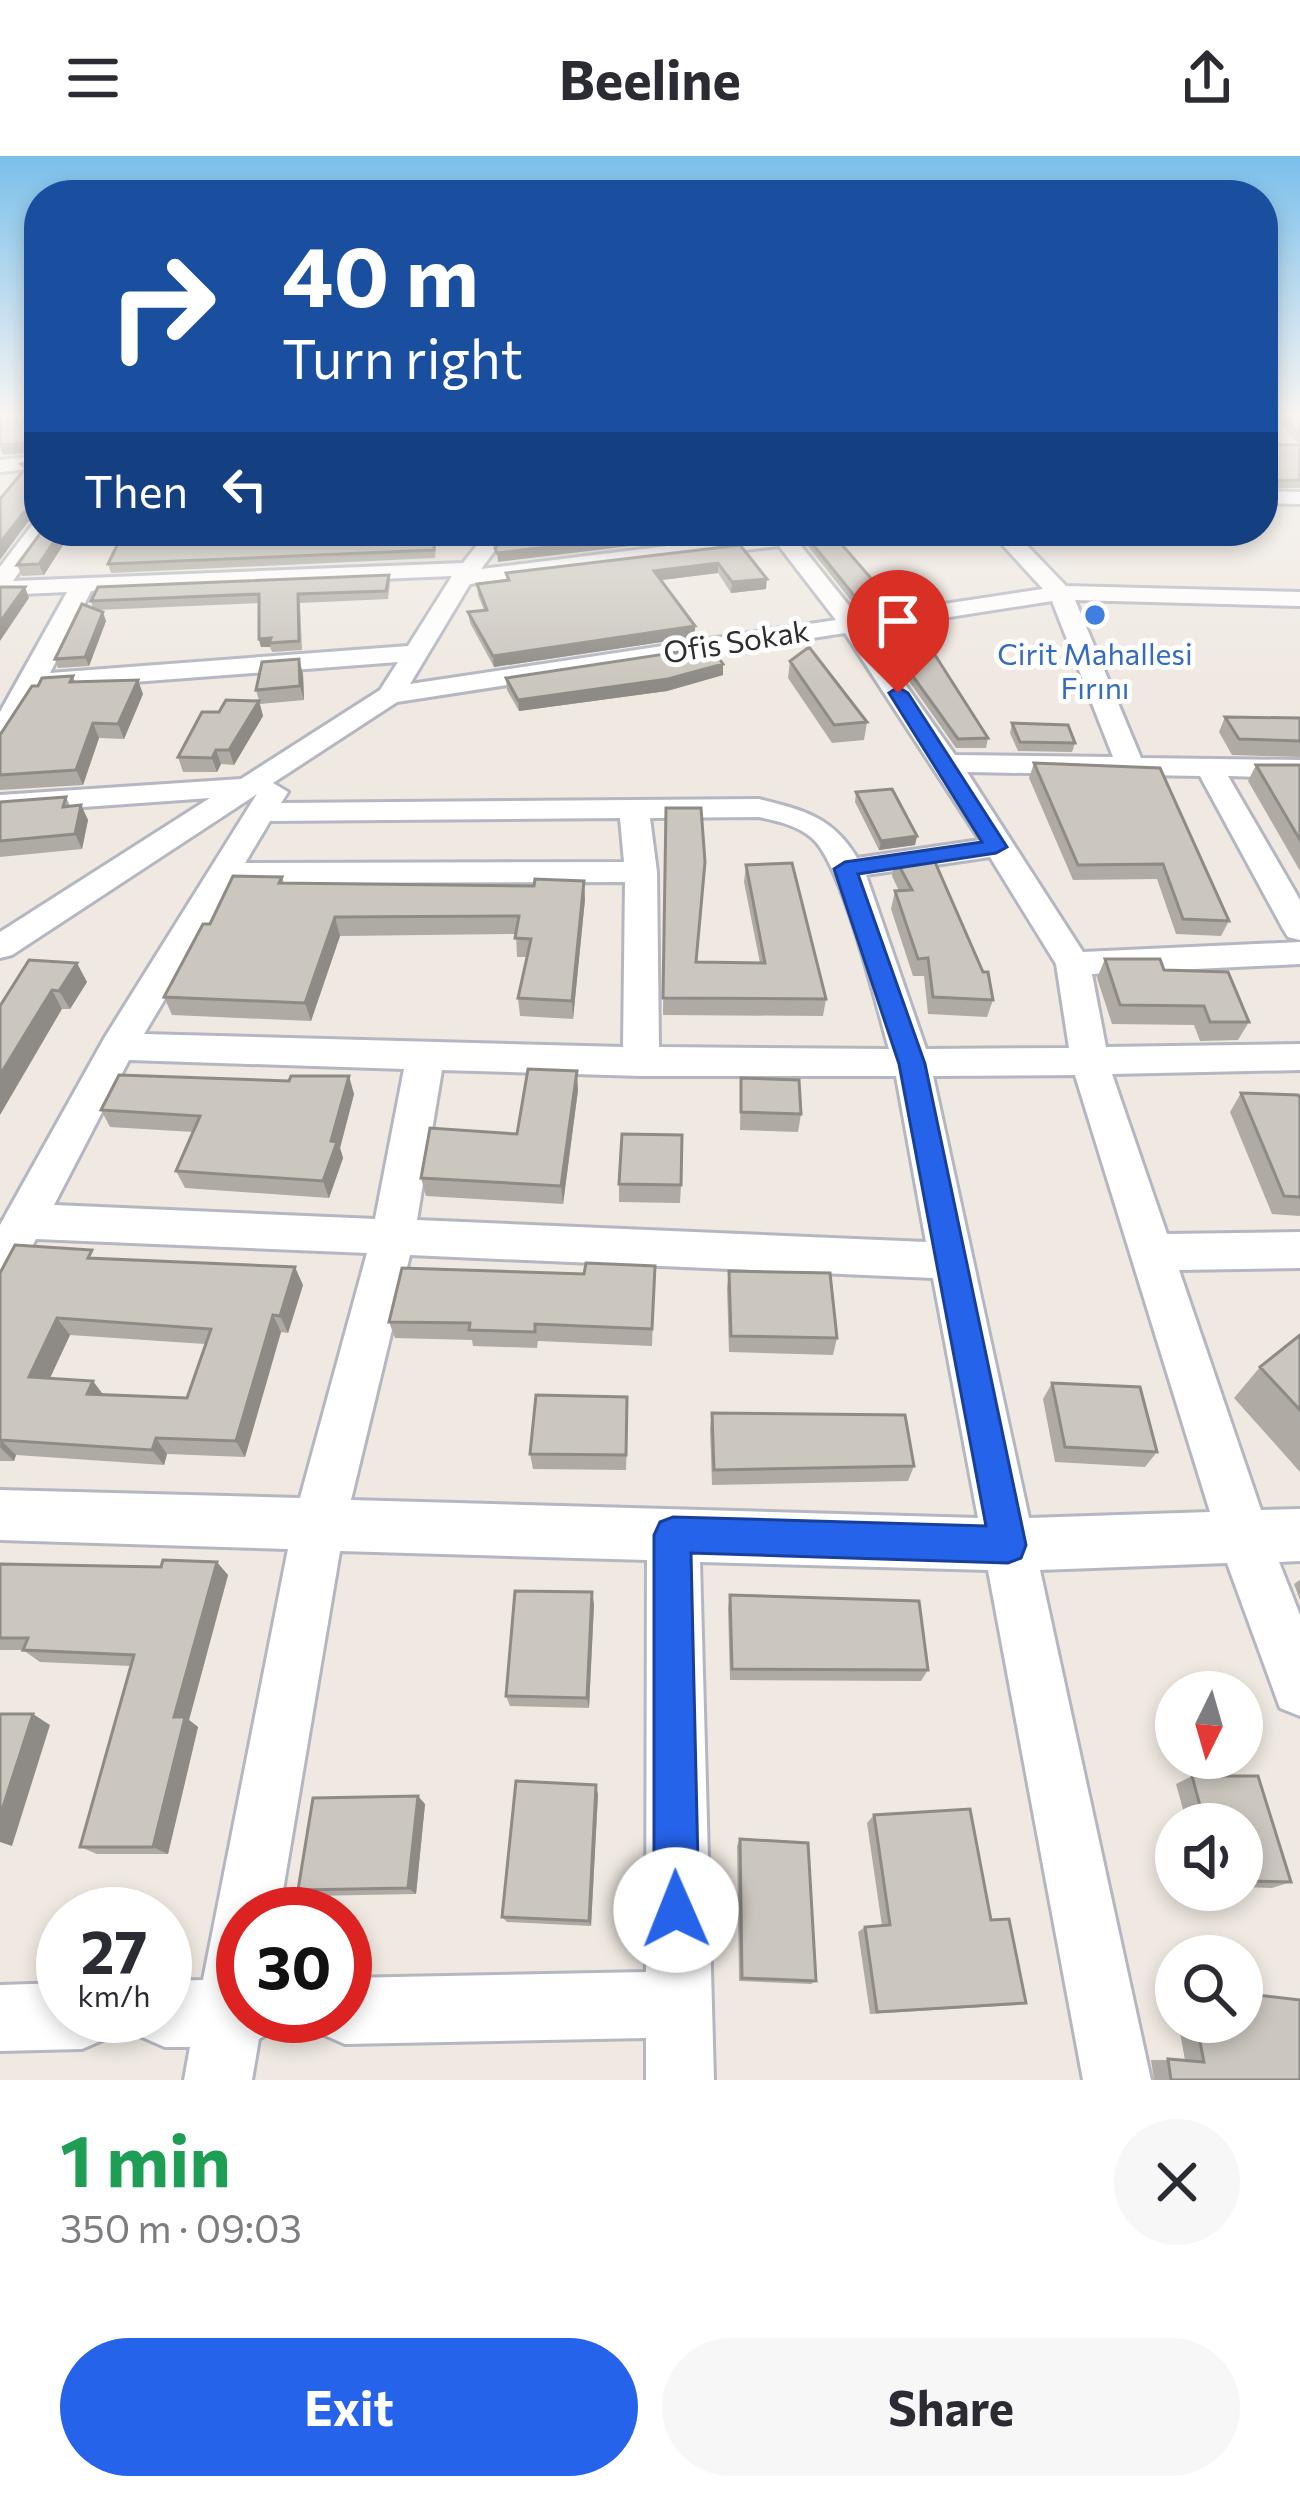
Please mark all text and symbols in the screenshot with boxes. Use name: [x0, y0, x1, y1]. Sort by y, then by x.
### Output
icon: menu: [60, 45, 126, 111]
text: Beeline: [559, 45, 741, 111]
icon: share: [1174, 45, 1240, 111]
text: 40 m: [282, 222, 479, 324]
icon: right: [84, 228, 240, 384]
text: Turn right: [282, 324, 523, 390]
icon: left: [212, 456, 278, 522]
text: Then: [84, 462, 188, 517]
pin: [847, 570, 949, 693]
icon: arrive: [865, 588, 931, 654]
marker: Cirit Mahallesi Fırını: [1082, 602, 1108, 628]
street label: Ofis Sokak: [660, 610, 812, 670]
place label: Cirit Mahallesi Fırını: [997, 634, 1193, 705]
north arrow: [1155, 1671, 1263, 1779]
map controls: [1155, 1671, 1263, 2043]
button: sound: [1155, 1803, 1263, 1911]
position arrow: [613, 1847, 739, 1973]
speed limit sign: 30: [216, 1887, 372, 2043]
text: 27: [81, 1913, 147, 1986]
button: search: [1155, 1935, 1263, 2043]
text: km/h: [78, 1976, 150, 2013]
text: 1 min: [60, 2114, 231, 2202]
button: close: [1114, 2119, 1240, 2245]
text: 350 m · 09:03: [60, 2203, 302, 2251]
button: Exit: [60, 2338, 638, 2476]
button: Share: [662, 2338, 1240, 2476]

